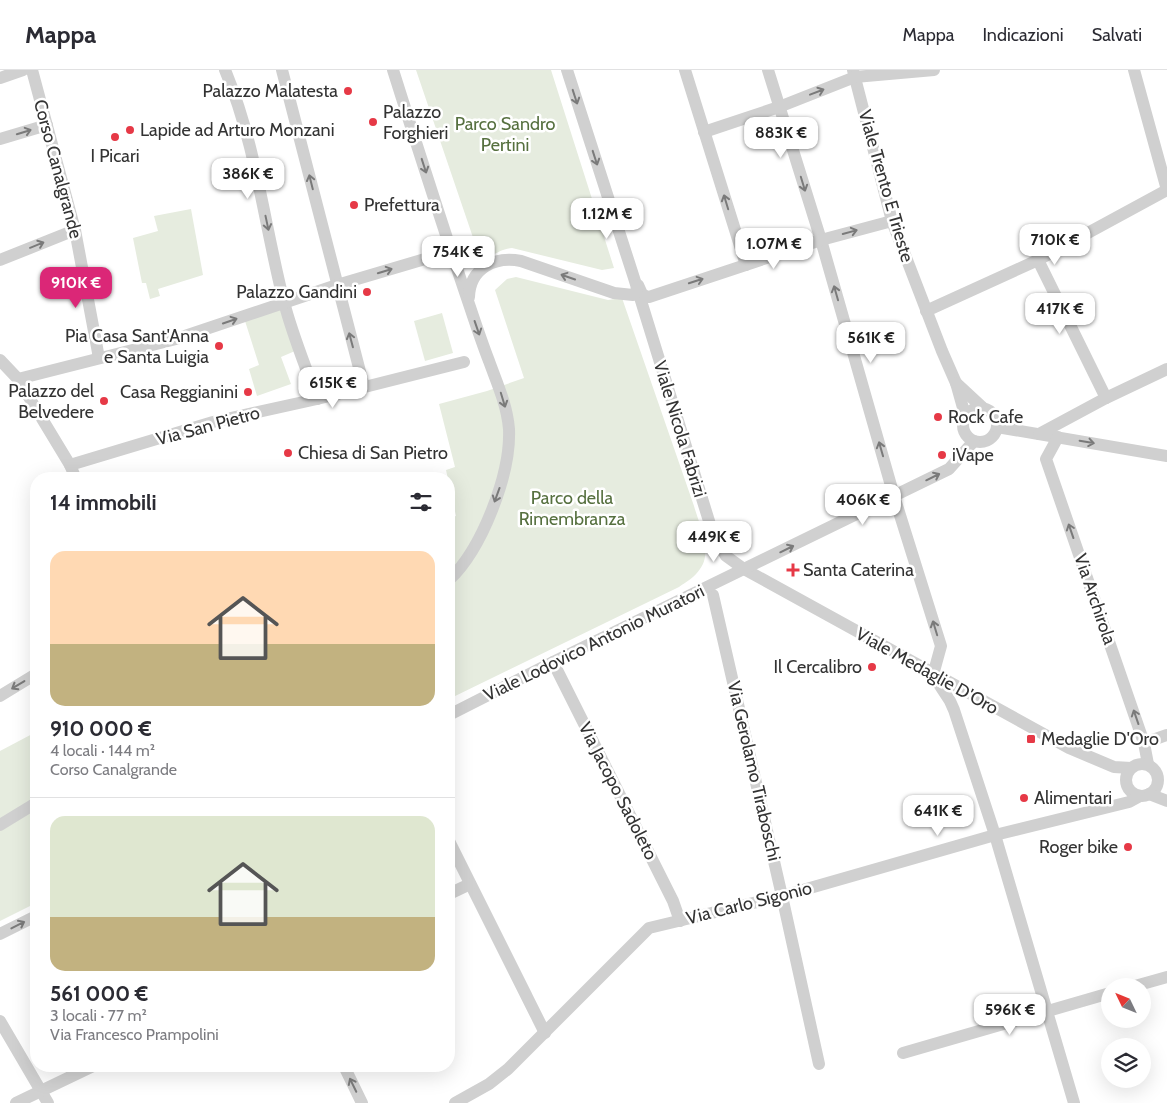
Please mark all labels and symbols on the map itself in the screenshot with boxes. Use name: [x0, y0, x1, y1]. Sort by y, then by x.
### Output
place label: Palazzo Malatesta: [202, 80, 338, 102]
marker: Palazzo Malatesta: [342, 85, 354, 97]
one-way arrow: [809, 87, 824, 96]
one-way arrow: [571, 88, 581, 104]
street label: Corso Canalgrande: [29, 97, 87, 241]
place label: Palazzo Forghieri: [383, 101, 448, 144]
street label: Viale Trento E Trieste: [854, 107, 918, 265]
park label: Parco Sandro Pertini: [455, 113, 555, 156]
marker: Palazzo Forghieri: [367, 116, 379, 128]
pin: 883K €: [740, 116, 822, 159]
place label: Lapide ad Arturo Monzani: [140, 119, 334, 141]
marker: Lapide ad Arturo Monzani: [124, 124, 136, 136]
one-way arrow: [15, 127, 31, 137]
marker: I Picari: [109, 131, 121, 143]
place label: I Picari: [91, 145, 139, 167]
one-way arrow: [591, 150, 600, 166]
pin: 386K €: [207, 158, 289, 200]
one-way arrow: [420, 158, 429, 174]
one-way arrow: [306, 175, 315, 191]
one-way arrow: [799, 175, 809, 191]
place label: Prefettura: [364, 194, 440, 216]
one-way arrow: [721, 194, 730, 210]
pin: 1.12M €: [561, 198, 653, 240]
marker: Prefettura: [348, 199, 360, 211]
one-way arrow: [263, 215, 272, 231]
pin: 710K €: [1014, 224, 1096, 266]
one-way arrow: [842, 227, 858, 236]
pin: 1.07M €: [728, 228, 820, 270]
pin: 754K €: [417, 236, 499, 278]
one-way arrow: [29, 240, 45, 249]
one-way arrow: [376, 265, 392, 275]
pin: 910K €: [35, 266, 117, 309]
one-way arrow: [561, 272, 577, 282]
one-way arrow: [687, 276, 703, 286]
place label: Palazzo Gandini: [236, 281, 357, 303]
one-way arrow: [831, 285, 841, 301]
marker: Palazzo Gandini: [361, 286, 373, 298]
pin: 417K €: [1019, 292, 1101, 335]
one-way arrow: [222, 316, 237, 325]
one-way arrow: [473, 320, 483, 336]
pin: 561K €: [830, 322, 912, 364]
place label: Pia Casa Sant'Anna e Santa Luigia: [65, 325, 209, 368]
one-way arrow: [346, 332, 355, 348]
marker: Pia Casa Sant'Anna e Santa Luigia: [213, 340, 225, 352]
street label: Viale Nicola Fabrizi: [649, 358, 711, 500]
pin: 615K €: [292, 366, 374, 409]
place label: Palazzo del Belvedere: [8, 380, 95, 423]
place label: Casa Reggianini: [120, 381, 238, 403]
marker: Casa Reggianini: [242, 386, 254, 398]
one-way arrow: [498, 392, 508, 408]
marker: Palazzo del Belvedere: [98, 395, 110, 407]
street label: Via San Pietro: [154, 402, 262, 450]
place label: Rock Cafe: [948, 406, 1023, 428]
marker: Rock Cafe: [932, 411, 944, 423]
one-way arrow: [1079, 437, 1095, 447]
place label: Chiesa di San Pietro: [298, 442, 448, 464]
one-way arrow: [875, 442, 885, 458]
place label: iVape: [952, 444, 994, 466]
marker: Chiesa di San Pietro: [282, 447, 294, 459]
marker: iVape: [936, 449, 948, 461]
one-way arrow: [925, 472, 940, 482]
pin: 406K €: [822, 484, 904, 526]
one-way arrow: [491, 487, 501, 503]
park label: Parco della Rimembranza: [519, 487, 626, 530]
pin: 449K €: [673, 520, 755, 563]
one-way arrow: [1066, 523, 1075, 539]
one-way arrow: [779, 543, 794, 553]
street label: Via Archirola: [1069, 551, 1121, 648]
place label: Santa Caterina: [803, 559, 914, 581]
marker: Santa Caterina: [787, 564, 799, 576]
street label: Viale Lodovico Antonio Muratori: [480, 580, 708, 706]
one-way arrow: [930, 620, 939, 636]
street label: Viale Medaglie D'Oro: [852, 623, 1002, 719]
place label: Il Cercalibro: [774, 656, 862, 678]
marker: Il Cercalibro: [866, 661, 878, 673]
street label: Via Gerolamo Tiraboschi: [723, 679, 785, 863]
one-way arrow: [12, 680, 26, 690]
one-way arrow: [1130, 709, 1140, 725]
street label: Via Jacopo Sadoleto: [574, 718, 662, 864]
place label: Medaglie D'Oro: [1041, 728, 1159, 750]
marker: Medaglie D'Oro: [1025, 733, 1037, 745]
place label: Alimentari: [1034, 787, 1112, 809]
marker: Alimentari: [1018, 792, 1030, 804]
pin: 641K €: [897, 794, 979, 837]
place label: Roger bike: [1039, 836, 1118, 858]
marker: Roger bike: [1122, 841, 1134, 853]
street label: Via Carlo Sigonio: [684, 877, 814, 929]
one-way arrow: [10, 920, 25, 929]
north arrow: [1101, 978, 1151, 1028]
pin: 596K €: [969, 994, 1051, 1036]
one-way arrow: [348, 1077, 358, 1092]

